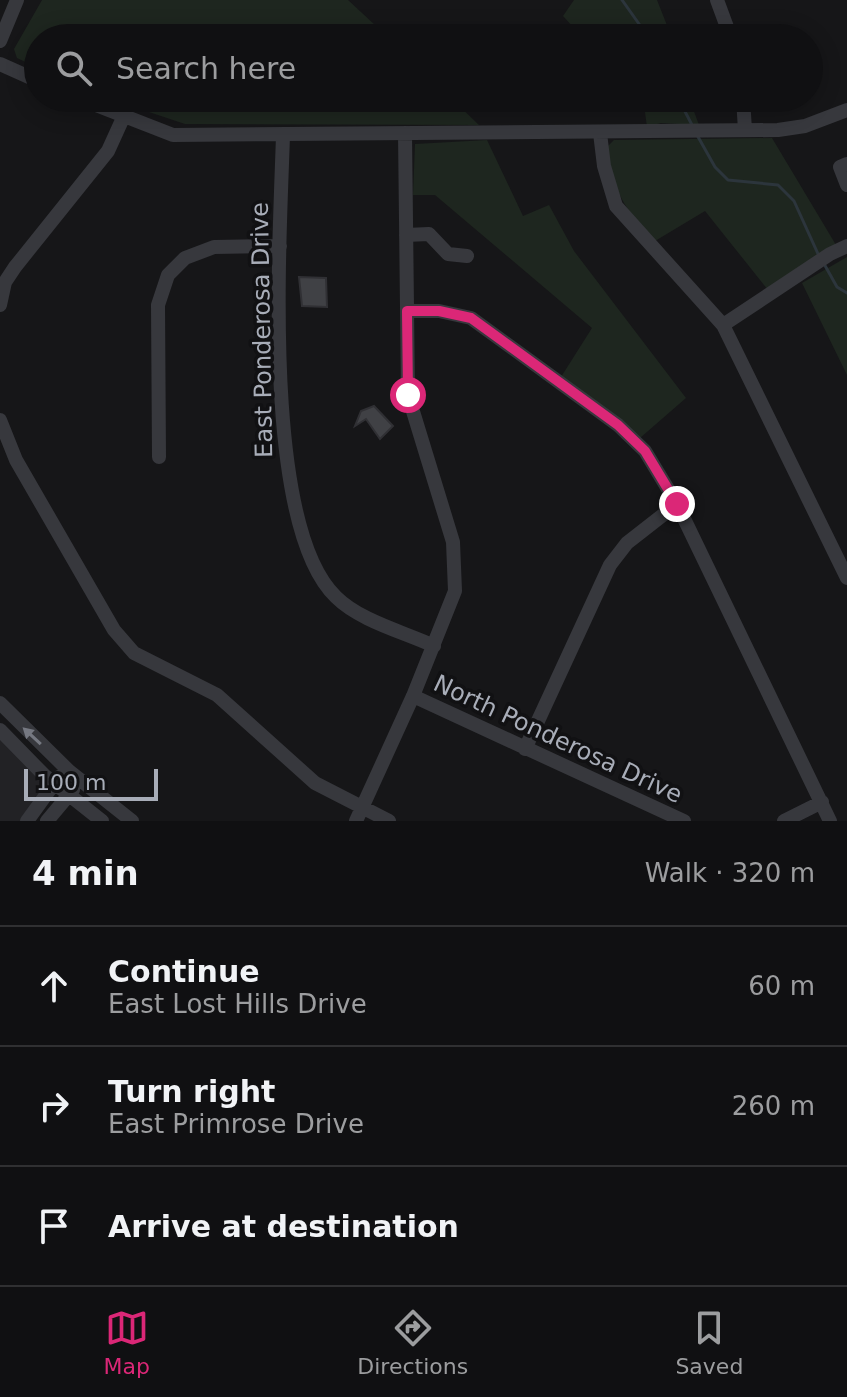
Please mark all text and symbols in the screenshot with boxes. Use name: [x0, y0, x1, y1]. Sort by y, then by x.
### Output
search box: [24, 24, 823, 112]
icon: search: [52, 46, 96, 90]
text: Search here: [116, 51, 296, 86]
street label: East Ponderosa Drive: [246, 202, 278, 458]
route start: [390, 377, 426, 413]
route end: [659, 486, 695, 522]
street label: North Ponderosa Drive: [429, 669, 687, 809]
one-way arrow: [23, 728, 42, 746]
scale bar: [24, 765, 158, 801]
text: 100 m: [36, 770, 106, 795]
text: 4 min: [32, 853, 139, 893]
text: Walk · 320 m: [645, 858, 815, 888]
text: Continue: [108, 954, 260, 989]
icon: ahead: [32, 964, 76, 1008]
text: 60 m: [748, 971, 815, 1001]
text: East Lost Hills Drive: [108, 989, 367, 1019]
text: Turn right: [108, 1074, 275, 1109]
icon: right: [32, 1084, 76, 1128]
text: 260 m: [732, 1091, 815, 1121]
text: East Primrose Drive: [108, 1109, 364, 1139]
icon: arrive: [32, 1204, 76, 1248]
text: Arrive at destination: [108, 1209, 459, 1244]
tab: Map: [104, 1306, 150, 1379]
tab: Directions: [357, 1306, 468, 1379]
tab: Saved: [675, 1306, 743, 1379]

